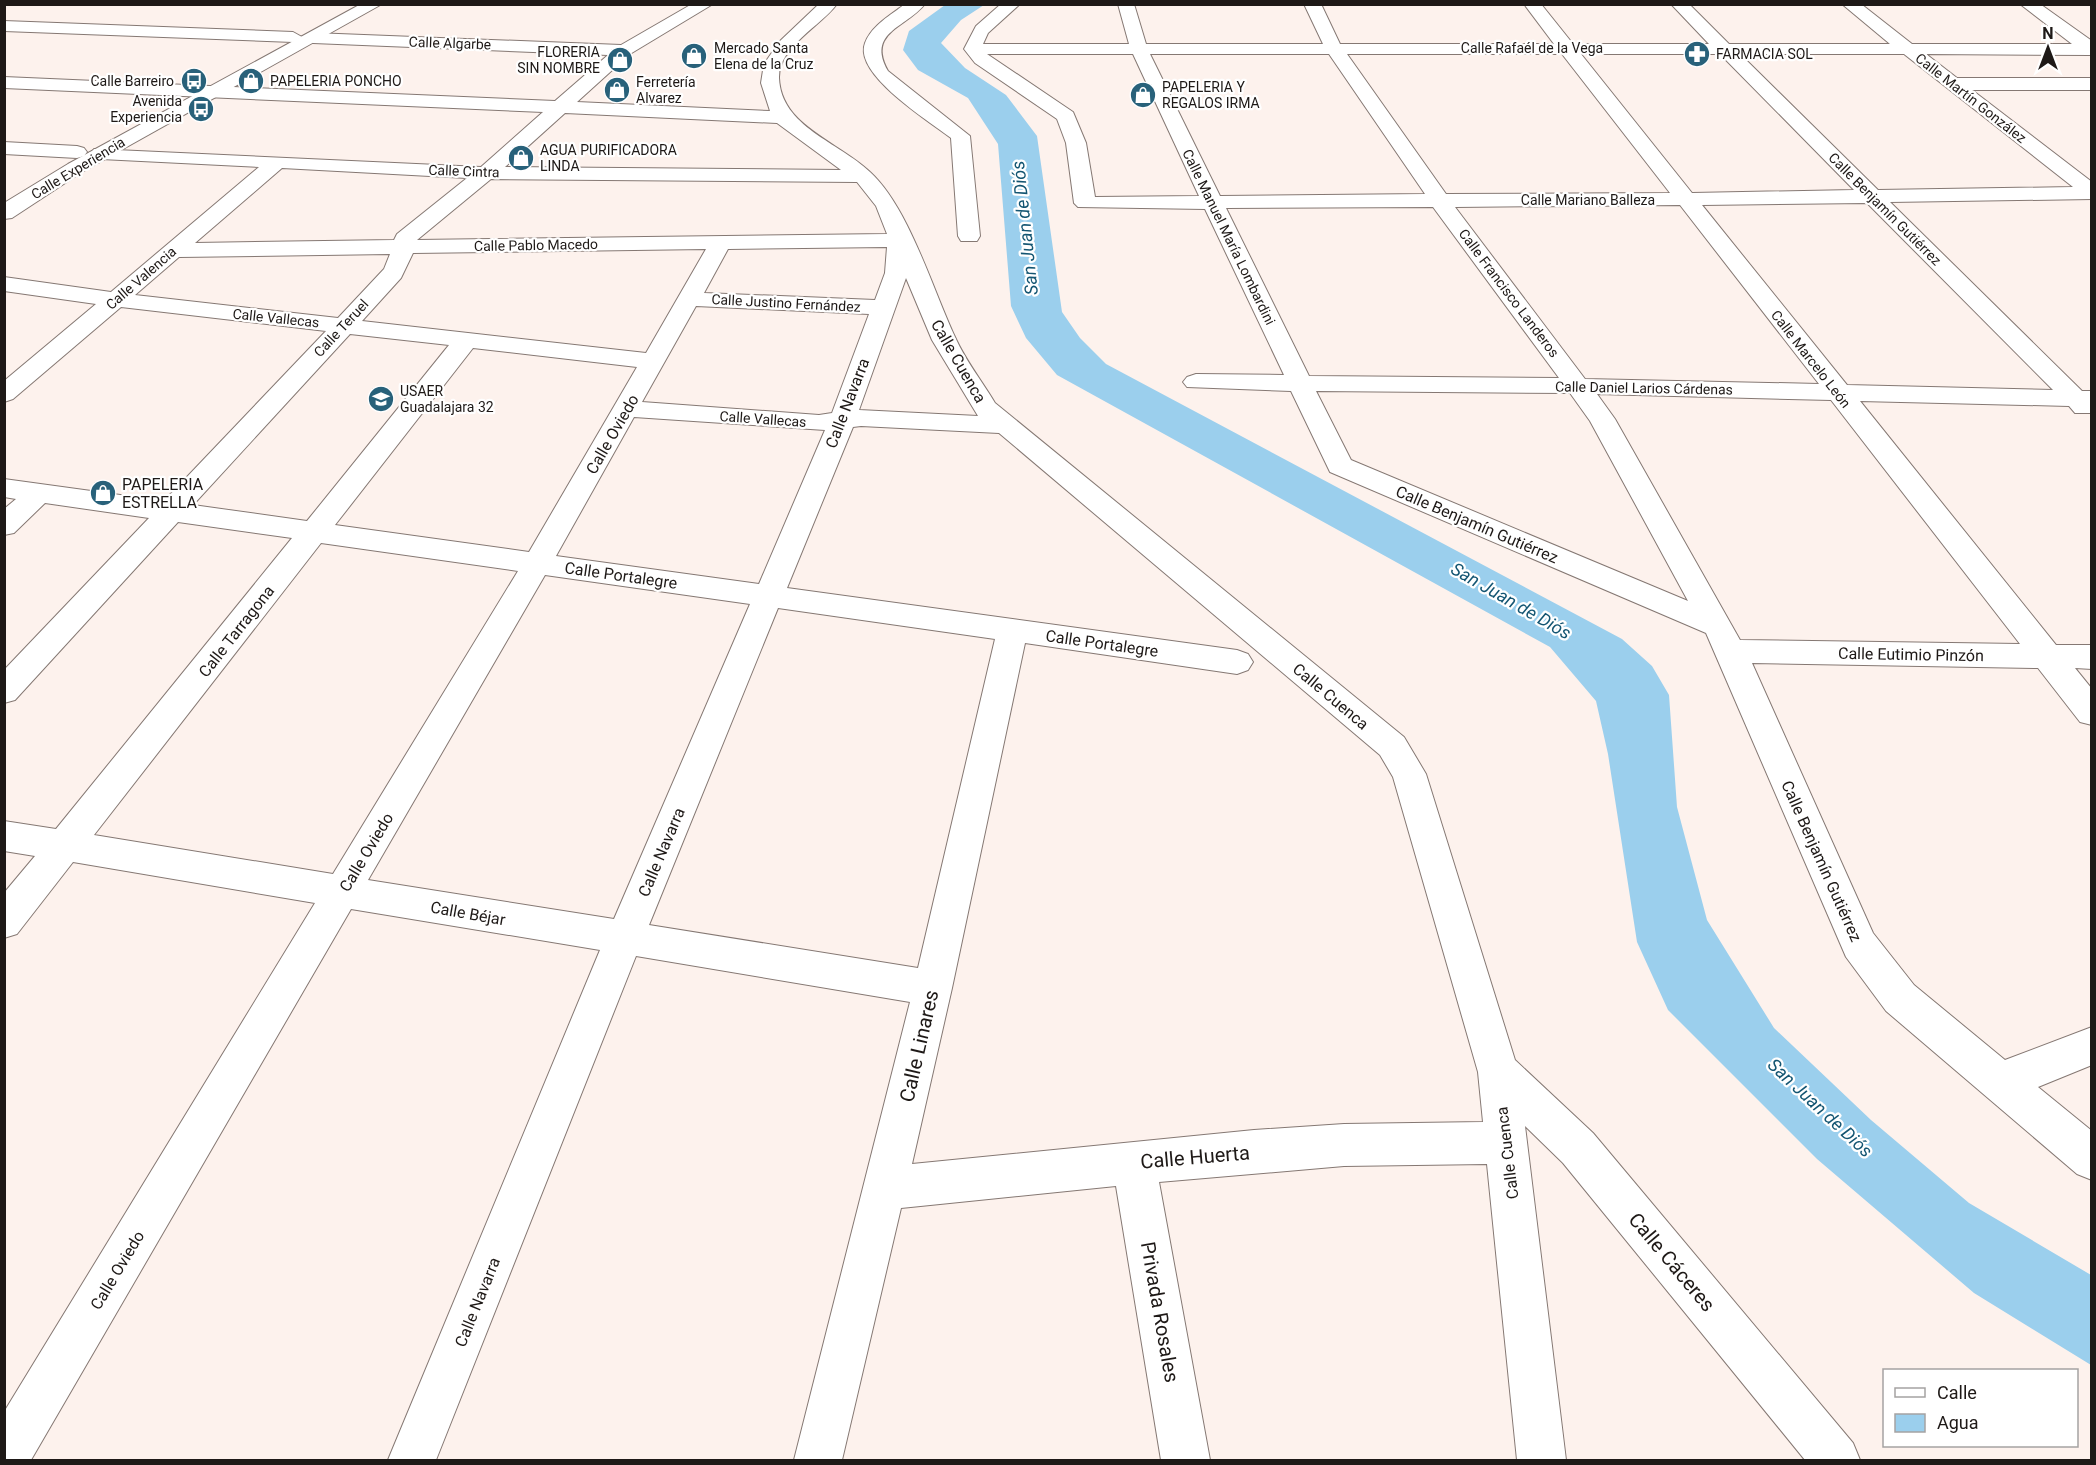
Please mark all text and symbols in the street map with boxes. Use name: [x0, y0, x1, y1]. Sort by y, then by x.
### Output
north arrow: [2018, 18, 2078, 78]
text: N: [2042, 24, 2054, 43]
street label: Calle Algarbe: [409, 34, 491, 52]
pharmacy icon: FARMACIA SOL: [1682, 39, 1712, 69]
place label: Mercado Santa Elena de la Cruz: [714, 40, 813, 72]
street label: Calle Rafaél de la Vega: [1461, 40, 1603, 56]
shop icon: Mercado Santa Elena de la Cruz: [679, 41, 709, 71]
place label: FLORERIA SIN NOMBRE: [517, 44, 600, 76]
shop icon: FLORERIA SIN NOMBRE: [605, 45, 635, 75]
place label: FARMACIA SOL: [1716, 46, 1813, 62]
street label: Calle Martín González: [1912, 50, 2030, 146]
bus stop icon: Calle Barreiro: [179, 66, 209, 96]
shop icon: PAPELERIA PONCHO: [236, 66, 266, 96]
place label: Calle Barreiro: [90, 73, 174, 89]
place label: PAPELERIA PONCHO: [270, 73, 402, 89]
place label: Ferretería Alvarez: [636, 74, 696, 106]
shop icon: Ferretería Alvarez: [602, 75, 632, 105]
place label: PAPELERIA Y REGALOS IRMA: [1162, 79, 1260, 111]
shop icon: PAPELERIA Y REGALOS IRMA: [1128, 80, 1158, 110]
place label: Avenida Experiencia: [110, 93, 182, 125]
bus stop icon: Avenida Experiencia: [186, 94, 216, 124]
street label: Calle Experiencia: [28, 134, 128, 202]
place label: AGUA PURIFICADORA LINDA: [540, 142, 677, 174]
shop icon: AGUA PURIFICADORA LINDA: [506, 143, 536, 173]
street label: Calle Manuel María Lombardini: [1179, 147, 1279, 327]
street label: Calle Benjamín Gutiérrez: [1825, 149, 1945, 269]
water label: San Juan de Diós: [1007, 160, 1042, 296]
street label: Calle Cintra: [428, 162, 500, 180]
street label: Calle Mariano Balleza: [1521, 192, 1655, 208]
street label: Calle Francisco Landeros: [1455, 226, 1563, 360]
street label: Calle Pablo Macedo: [474, 236, 598, 254]
street label: Calle Valencia: [103, 243, 179, 313]
street label: Calle Justino Fernández: [711, 291, 861, 315]
street label: Calle Teruel: [310, 296, 372, 360]
street label: Calle Vallecas: [232, 305, 320, 331]
street label: Calle Marcelo León: [1768, 307, 1854, 411]
street label: Calle Cuenca: [927, 316, 990, 406]
street label: Calle Navarra: [822, 355, 873, 451]
street label: Calle Daniel Larios Cárdenas: [1555, 378, 1733, 398]
place label: USAER Guadalajara 32: [400, 383, 494, 415]
school or university icon: USAER Guadalajara 32: [366, 384, 396, 414]
street label: Calle Oviedo: [582, 391, 643, 477]
street label: Calle Vallecas: [719, 408, 807, 430]
place label: PAPELERIA ESTRELLA: [122, 475, 204, 512]
shop icon: PAPELERIA ESTRELLA: [88, 478, 118, 508]
street label: Calle Benjamín Gutiérrez: [1393, 482, 1561, 567]
street label: Calle Portalegre: [563, 558, 678, 593]
water label: San Juan de Diós: [1448, 558, 1575, 643]
street label: Calle Tarragona: [195, 582, 278, 681]
street label: Calle Portalegre: [1044, 626, 1159, 661]
street label: Calle Eutimio Pinzón: [1838, 644, 1984, 665]
street label: Calle Cuenca: [1289, 659, 1372, 734]
street label: Calle Benjamín Gutiérrez: [1777, 778, 1866, 945]
street label: Calle Navarra: [634, 805, 689, 900]
street label: Calle Oviedo: [335, 809, 397, 895]
street label: Calle Béjar: [429, 898, 507, 930]
street label: Calle Linares: [894, 988, 944, 1104]
water label: San Juan de Diós: [1764, 1054, 1877, 1161]
street label: Calle Cuenca: [1492, 1106, 1523, 1200]
street label: Calle Huerta: [1139, 1140, 1251, 1174]
street label: Calle Cáceres: [1624, 1208, 1720, 1316]
street label: Calle Oviedo: [86, 1227, 148, 1313]
street label: Privada Rosales: [1136, 1240, 1184, 1384]
street label: Calle Navarra: [451, 1255, 504, 1350]
legend: [1883, 1369, 2078, 1447]
text: Calle: [1937, 1382, 1977, 1403]
text: Agua: [1937, 1412, 1979, 1433]

